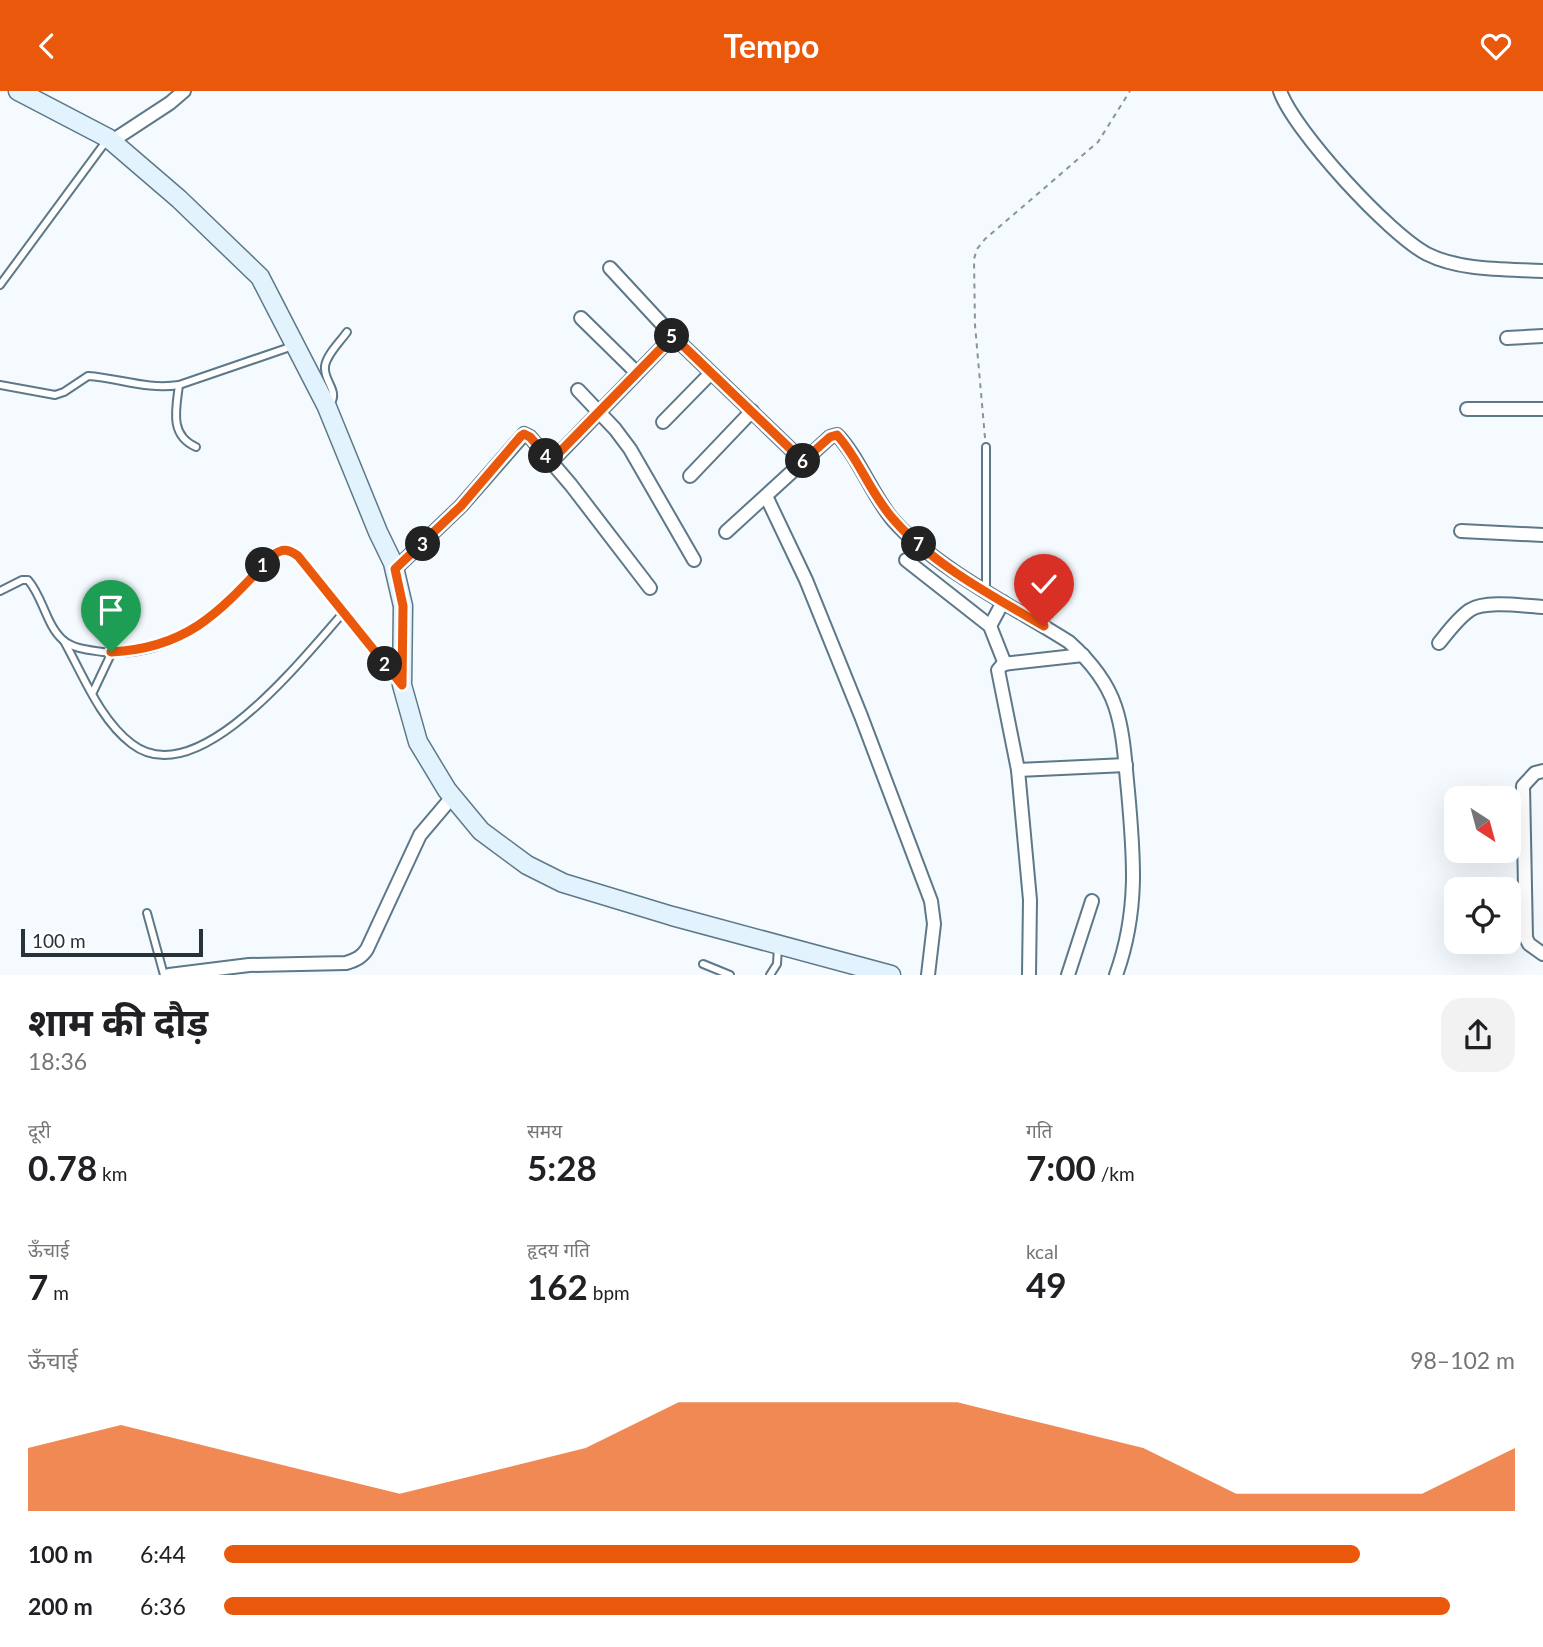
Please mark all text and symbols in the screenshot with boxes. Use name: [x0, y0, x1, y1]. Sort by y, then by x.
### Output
text: Tempo: [724, 26, 819, 65]
icon: back: [28, 27, 66, 65]
icon: heart: [1477, 27, 1515, 65]
pin: 5: [654, 319, 690, 353]
text: 5: [666, 324, 677, 347]
pin: 4: [528, 439, 564, 473]
pin: 6: [786, 443, 820, 479]
text: 4: [540, 444, 551, 467]
text: 6: [797, 449, 808, 472]
pin: 3: [406, 526, 440, 561]
pin: 7: [902, 526, 936, 561]
text: 3: [417, 532, 428, 555]
text: 7: [913, 532, 924, 555]
pin: 1: [246, 547, 280, 582]
text: 1: [257, 553, 268, 576]
pin: [1014, 554, 1074, 626]
icon: check: [1025, 565, 1063, 603]
pin: [81, 580, 141, 652]
icon: arrive: [92, 591, 130, 629]
pin: 2: [368, 647, 402, 681]
text: 2: [379, 652, 390, 675]
north arrow: [1444, 786, 1521, 863]
map controls: [1444, 786, 1521, 954]
button: locate: [1444, 877, 1521, 954]
scale bar: [21, 926, 203, 958]
text: 100 m: [32, 929, 86, 952]
text: शाम की दौड़: [28, 998, 208, 1044]
button: share: [1441, 998, 1515, 1072]
text: 18:36: [28, 1047, 87, 1075]
text: दूरी: [28, 1119, 51, 1142]
text: समय: [527, 1119, 562, 1142]
text: गति: [1026, 1119, 1052, 1142]
text: 0.78: [28, 1146, 97, 1188]
text: 5:28: [527, 1146, 597, 1188]
text: 7:00: [1026, 1146, 1096, 1188]
text: km: [97, 1162, 127, 1185]
text: /km: [1096, 1162, 1135, 1185]
text: ऊँचाई: [28, 1238, 69, 1261]
text: हृदय गति: [527, 1238, 590, 1261]
text: kcal: [1026, 1240, 1058, 1263]
text: 49: [1026, 1263, 1067, 1305]
text: 7: [28, 1265, 48, 1307]
text: 162: [527, 1265, 588, 1307]
text: m: [48, 1281, 69, 1304]
text: bpm: [588, 1281, 630, 1304]
text: ऊँचाई: [28, 1346, 78, 1374]
text: 98–102 m: [1410, 1346, 1515, 1374]
text: 100 m: [28, 1540, 93, 1568]
text: 6:44: [140, 1540, 186, 1568]
text: 200 m: [28, 1592, 93, 1620]
text: 6:36: [140, 1592, 186, 1620]

